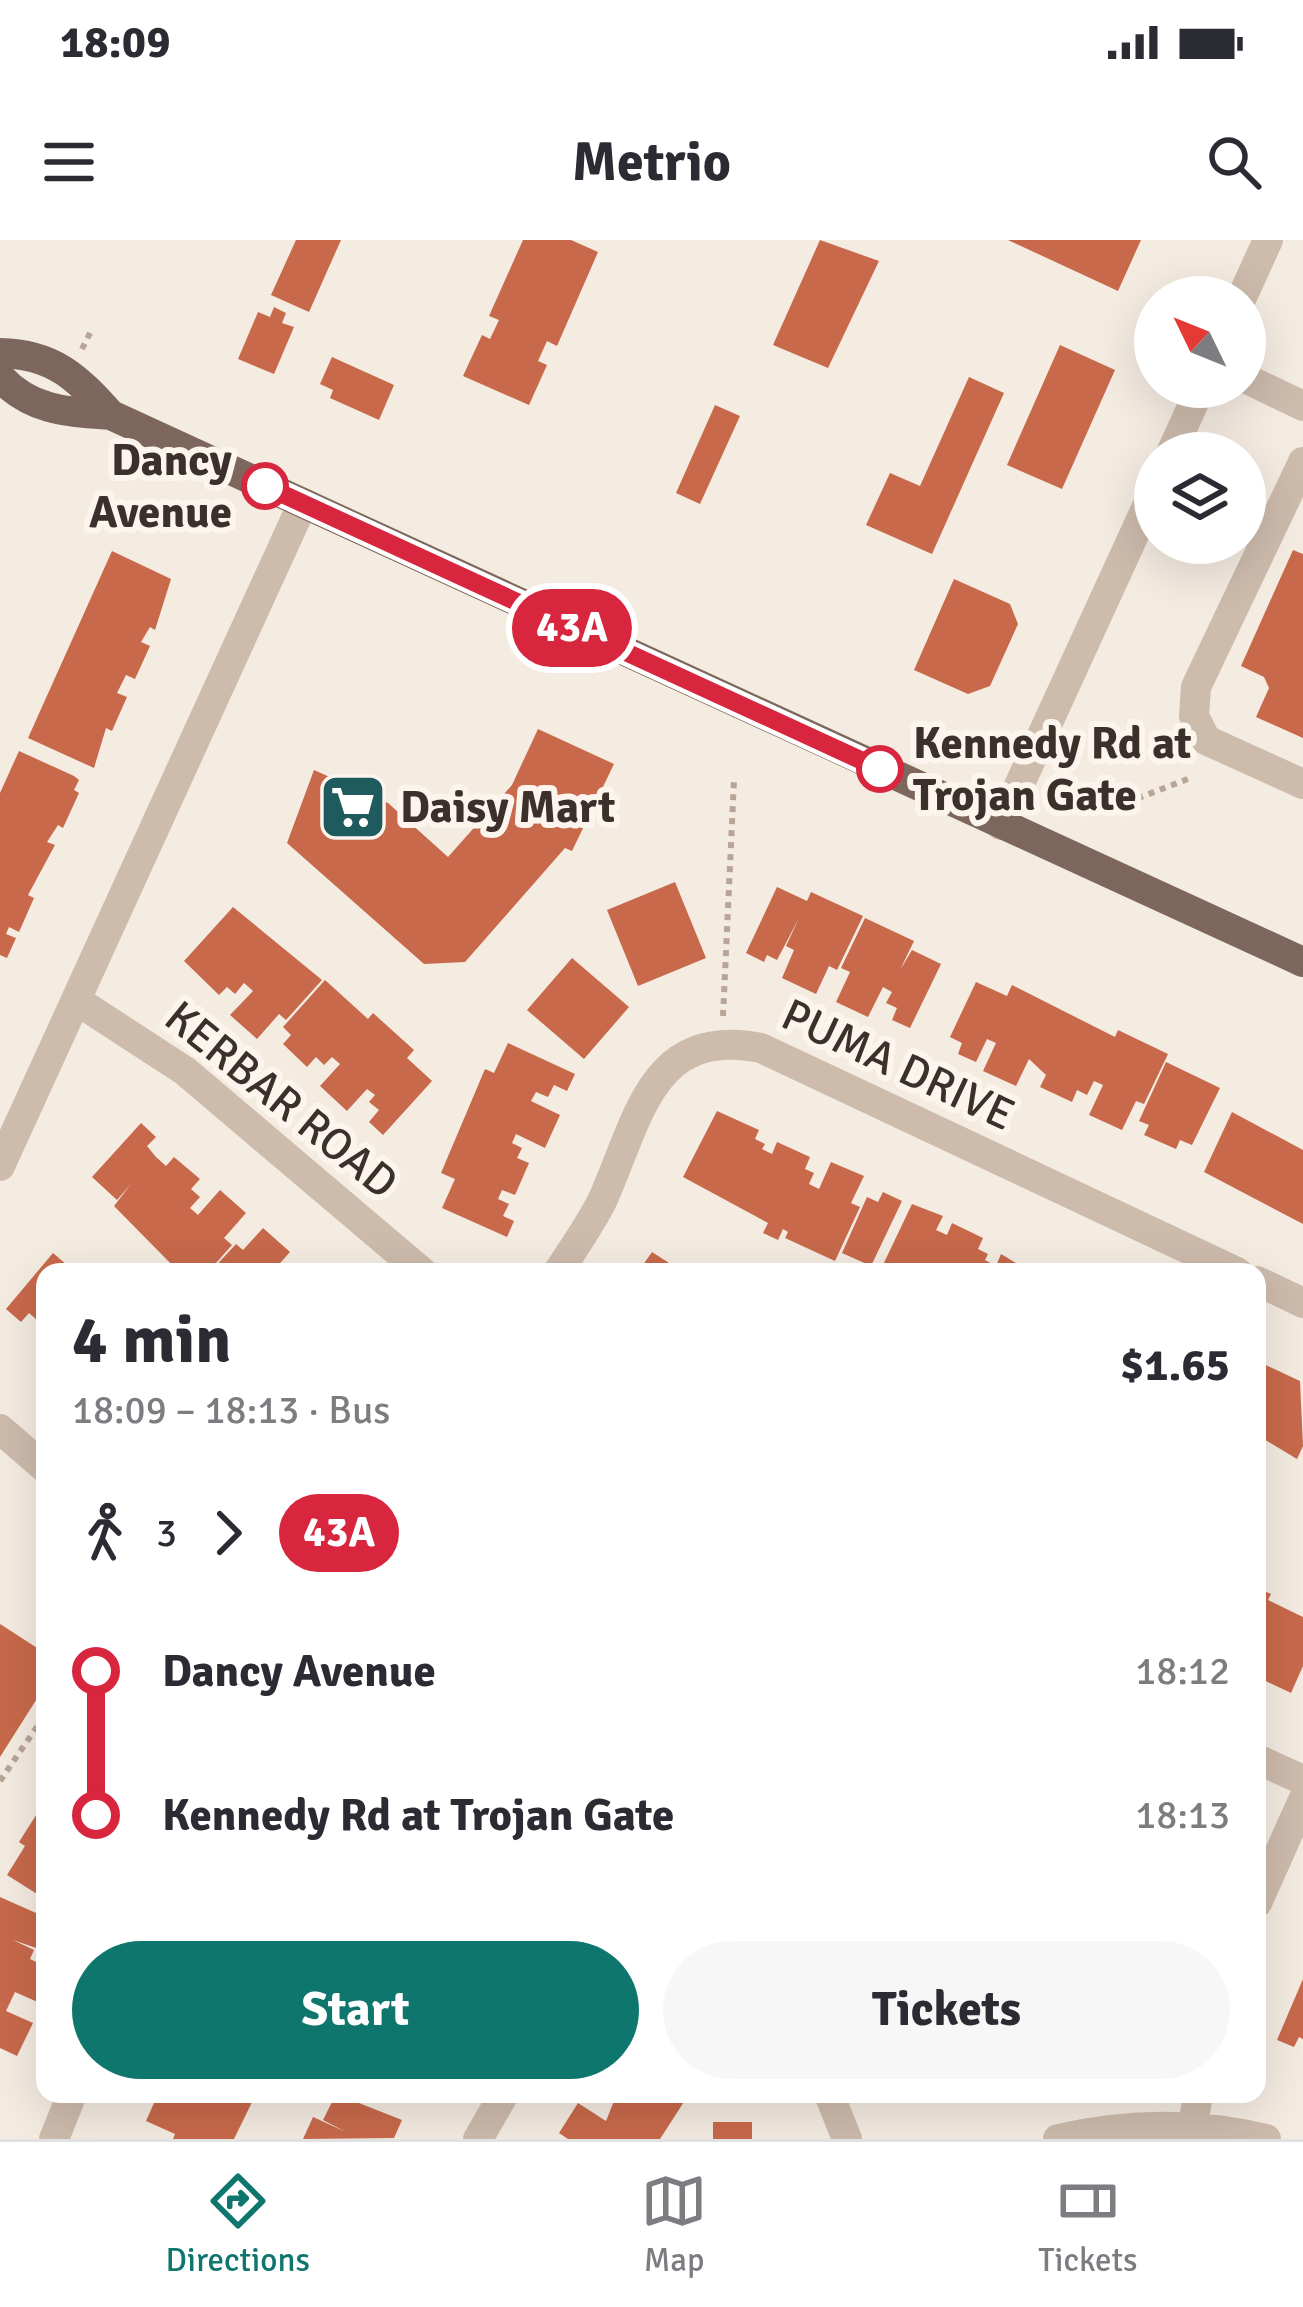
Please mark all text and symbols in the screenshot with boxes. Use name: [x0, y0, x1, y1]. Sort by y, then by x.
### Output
text: 18:09: [60, 15, 170, 70]
icon: menu: [36, 129, 102, 195]
text: Metrio: [572, 129, 731, 196]
icon: search: [1201, 129, 1267, 195]
north arrow: [1134, 276, 1266, 408]
map controls: [1134, 276, 1266, 564]
button: layers: [1134, 432, 1266, 564]
place label: Dancy Avenue: [89, 433, 233, 540]
marker: Dancy Avenue: [243, 464, 287, 508]
line badge: 43A: [503, 589, 641, 667]
text: 43A: [536, 602, 608, 653]
place label: Kennedy Rd at Trojan Gate: [913, 716, 1192, 823]
marker: Kennedy Rd at Trojan Gate: [858, 747, 902, 791]
supermarket icon: Daisy Mart: [318, 772, 388, 842]
place label: Daisy Mart: [400, 780, 616, 835]
street label: PUMA DRIVE: [773, 987, 1023, 1143]
street label: KERBAR ROAD: [154, 990, 408, 1210]
text: 4 min: [72, 1300, 231, 1381]
text: $1.65: [1120, 1338, 1230, 1393]
text: 18:09 – 18:13 · Bus: [72, 1386, 390, 1434]
icon: walk: [72, 1500, 138, 1566]
icon: forward: [195, 1500, 261, 1566]
text: 43A: [303, 1507, 375, 1558]
text: 3: [156, 1509, 177, 1557]
text: Dancy Avenue: [162, 1644, 436, 1699]
text: 18:12: [1135, 1647, 1230, 1695]
text: Kennedy Rd at Trojan Gate: [162, 1788, 674, 1843]
text: 18:13: [1135, 1791, 1230, 1839]
button: Start: [72, 1941, 639, 2079]
button: Tickets: [663, 1941, 1230, 2079]
tab: Directions: [166, 2168, 310, 2281]
tab: Map: [641, 2168, 707, 2281]
tab: Tickets: [1038, 2168, 1137, 2281]

